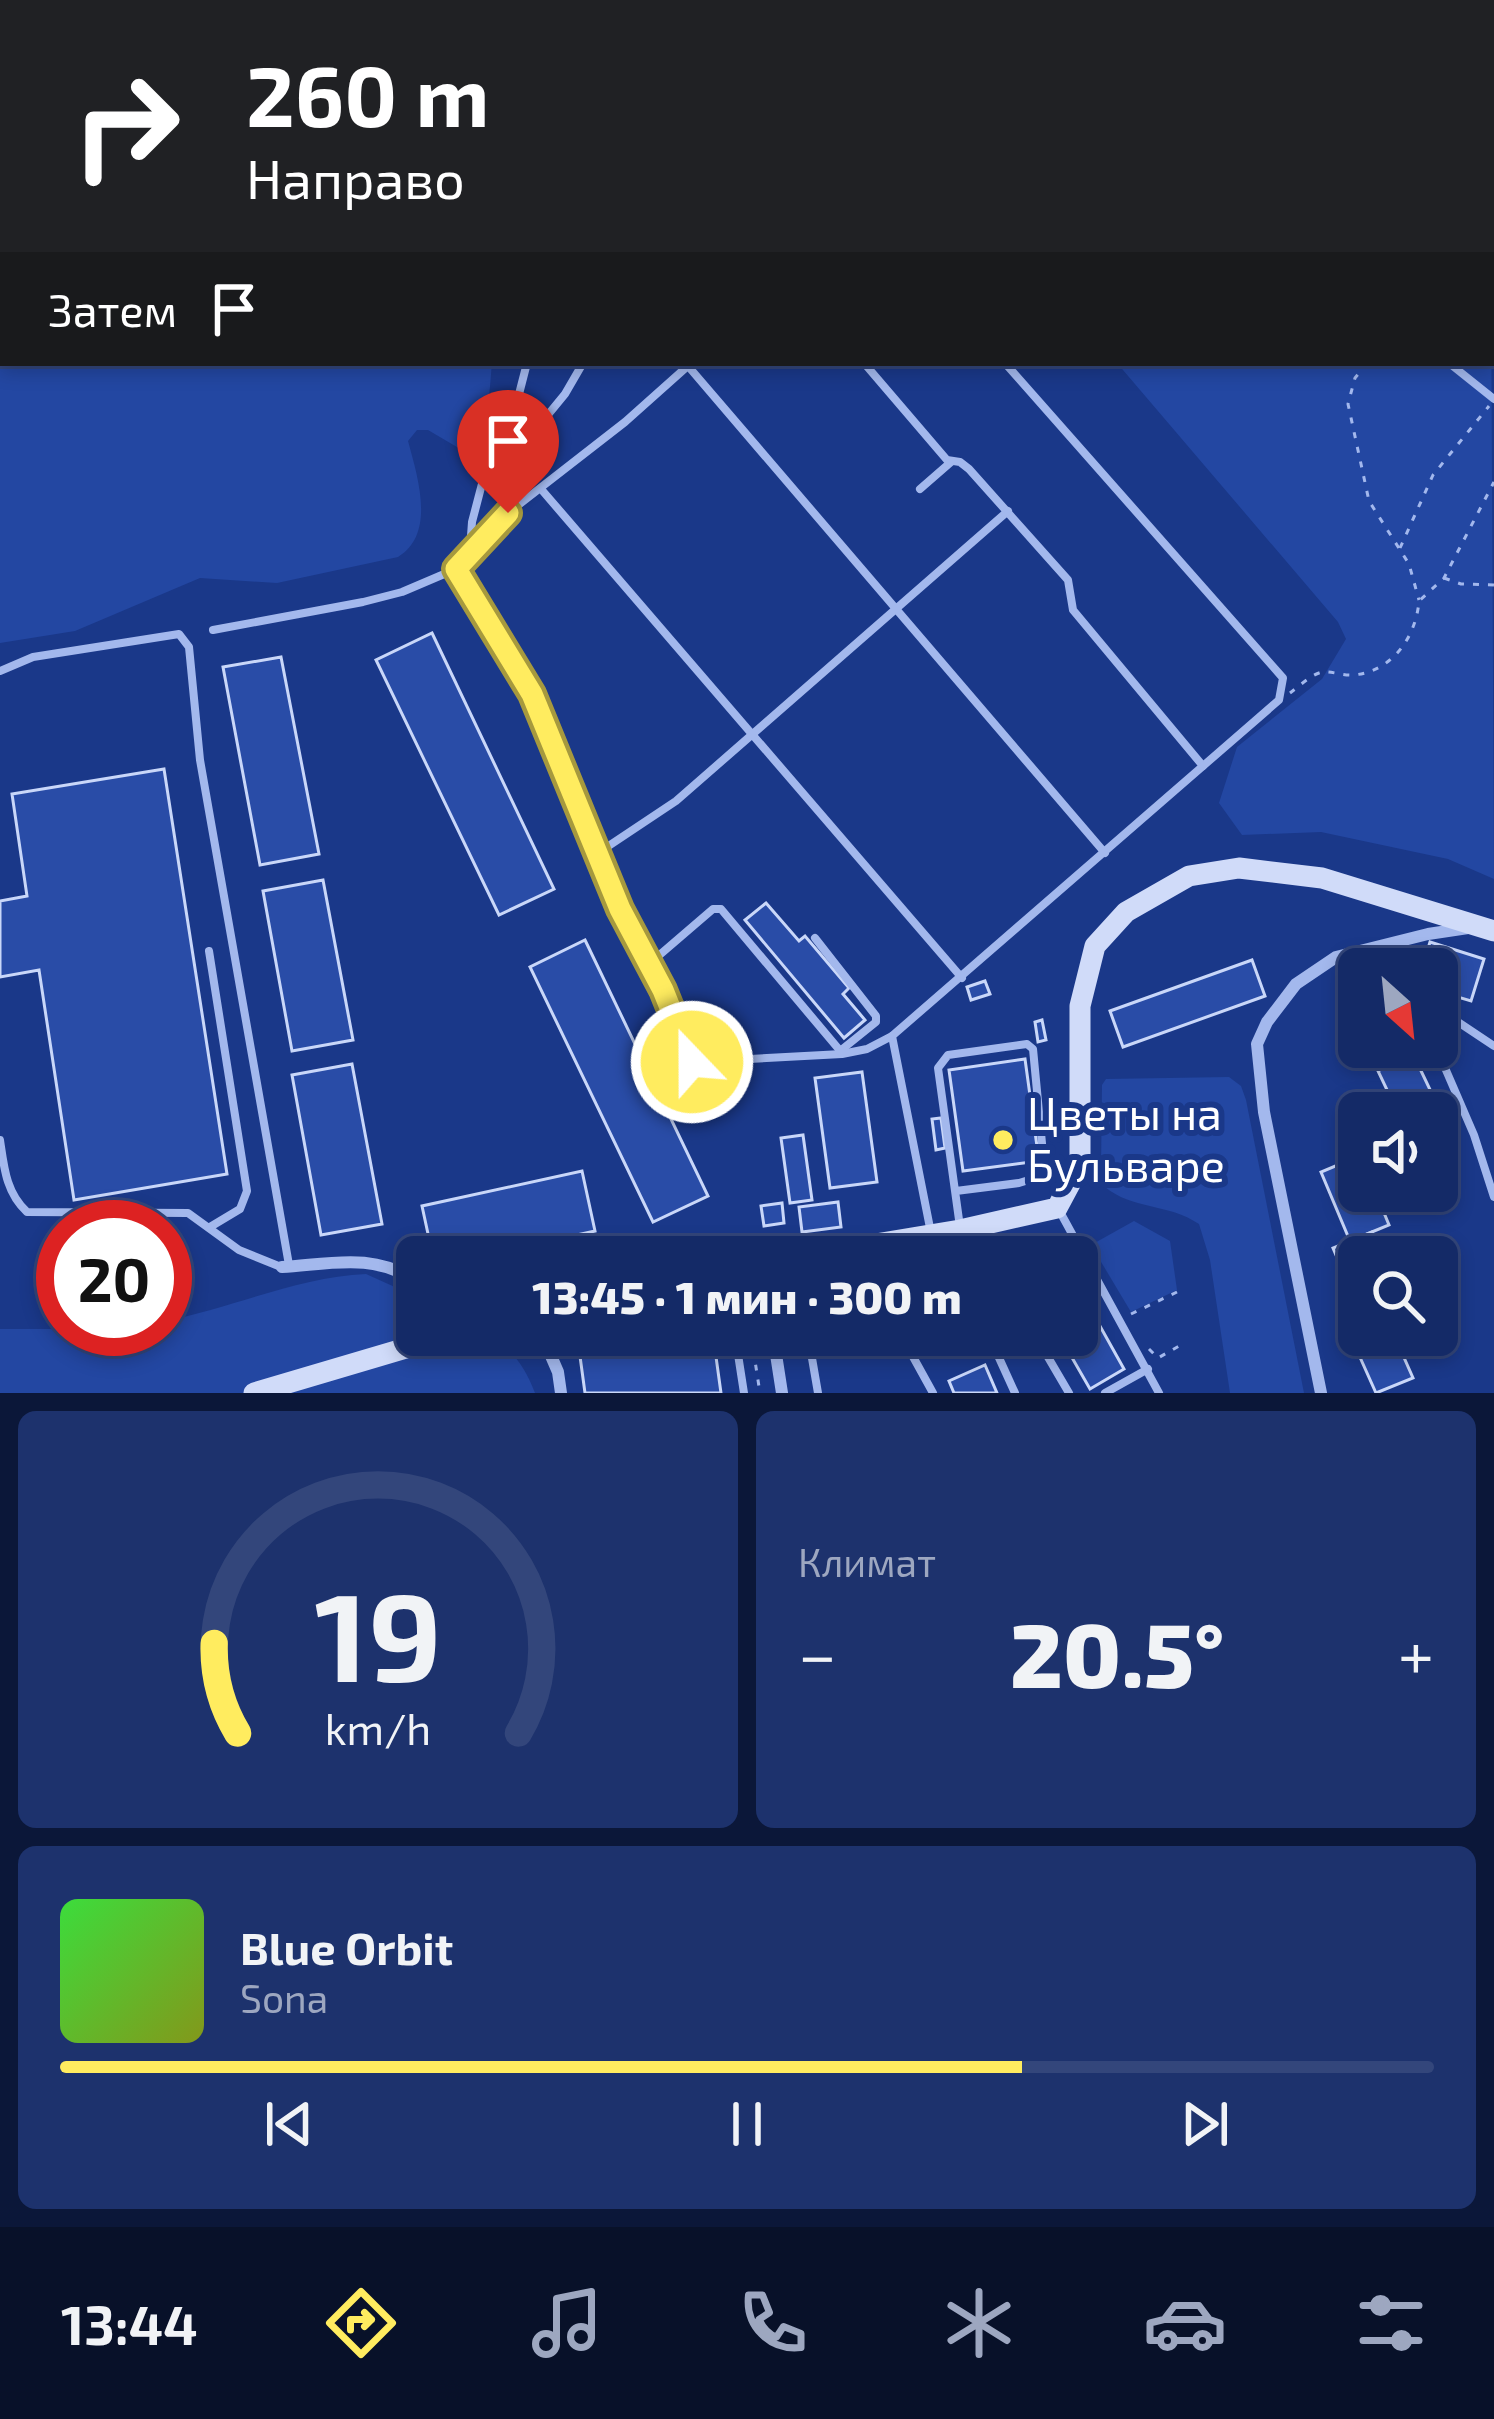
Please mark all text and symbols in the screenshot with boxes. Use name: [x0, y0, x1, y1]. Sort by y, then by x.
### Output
text: 260 m: [246, 43, 490, 144]
icon: right: [48, 48, 204, 204]
text: Направо: [246, 145, 465, 210]
icon: arrive: [201, 276, 267, 342]
text: Затем: [48, 282, 177, 336]
pin: [457, 390, 559, 513]
icon: arrive: [475, 408, 541, 474]
north arrow: [1338, 948, 1458, 1068]
map controls: [1338, 948, 1458, 1356]
position arrow: [629, 999, 755, 1125]
place label: Цветы на Бульваре: [1027, 1085, 1225, 1192]
button: sound: [1338, 1092, 1458, 1212]
marker: Цветы на Бульваре: [990, 1127, 1016, 1153]
speed limit sign: 20: [36, 1200, 192, 1356]
button: search: [1338, 1236, 1458, 1356]
text: 13:45 · 1 мин · 300 m: [532, 1269, 962, 1323]
text: Климат: [798, 1538, 936, 1585]
text: 19: [314, 1557, 442, 1707]
text: 20.5°: [1010, 1598, 1224, 1706]
text: −: [798, 1613, 837, 1692]
text: +: [1398, 1613, 1434, 1692]
text: km/h: [325, 1701, 431, 1753]
text: Blue Orbit: [240, 1920, 453, 1974]
text: Sona: [240, 1974, 328, 2021]
icon: previous: [256, 2091, 322, 2157]
icon: pause: [714, 2091, 780, 2157]
icon: next: [1172, 2091, 1238, 2157]
icon: directions: [319, 2281, 403, 2365]
icon: music: [525, 2281, 609, 2365]
icon: phone: [731, 2281, 815, 2365]
icon: climate: [937, 2281, 1021, 2365]
icon: car: [1143, 2281, 1227, 2365]
icon: filters: [1349, 2281, 1433, 2365]
text: 13:44: [61, 2291, 198, 2356]

